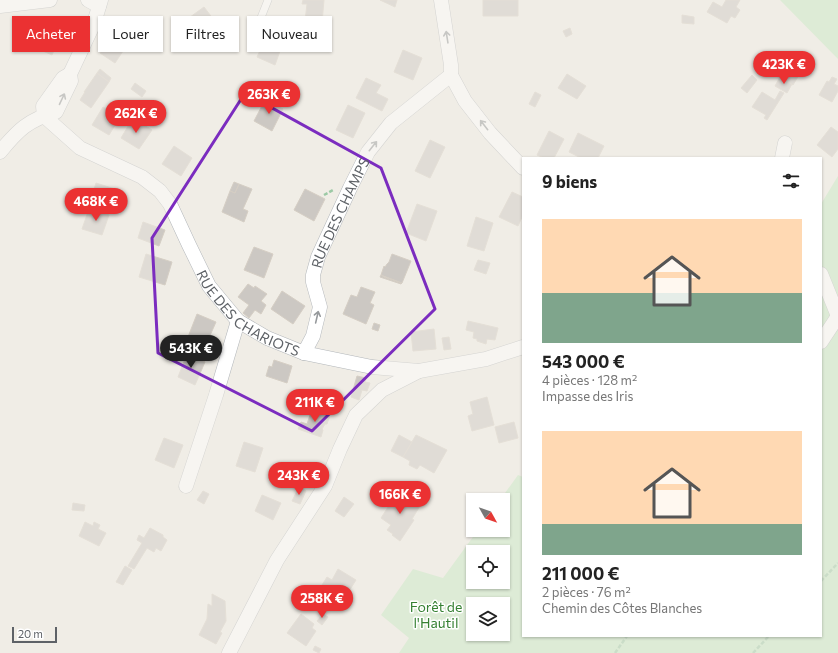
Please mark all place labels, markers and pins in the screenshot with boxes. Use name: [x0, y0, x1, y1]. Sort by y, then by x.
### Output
pin: 423K €: [751, 51, 817, 85]
pin: 263K €: [236, 81, 302, 115]
pin: 262K €: [103, 100, 169, 134]
pin: 468K €: [63, 188, 129, 222]
pin: 543K €: [158, 335, 224, 369]
pin: 211K €: [282, 389, 348, 423]
pin: 243K €: [266, 462, 332, 496]
pin: 166K €: [367, 481, 433, 515]
pin: 258K €: [289, 585, 355, 619]

